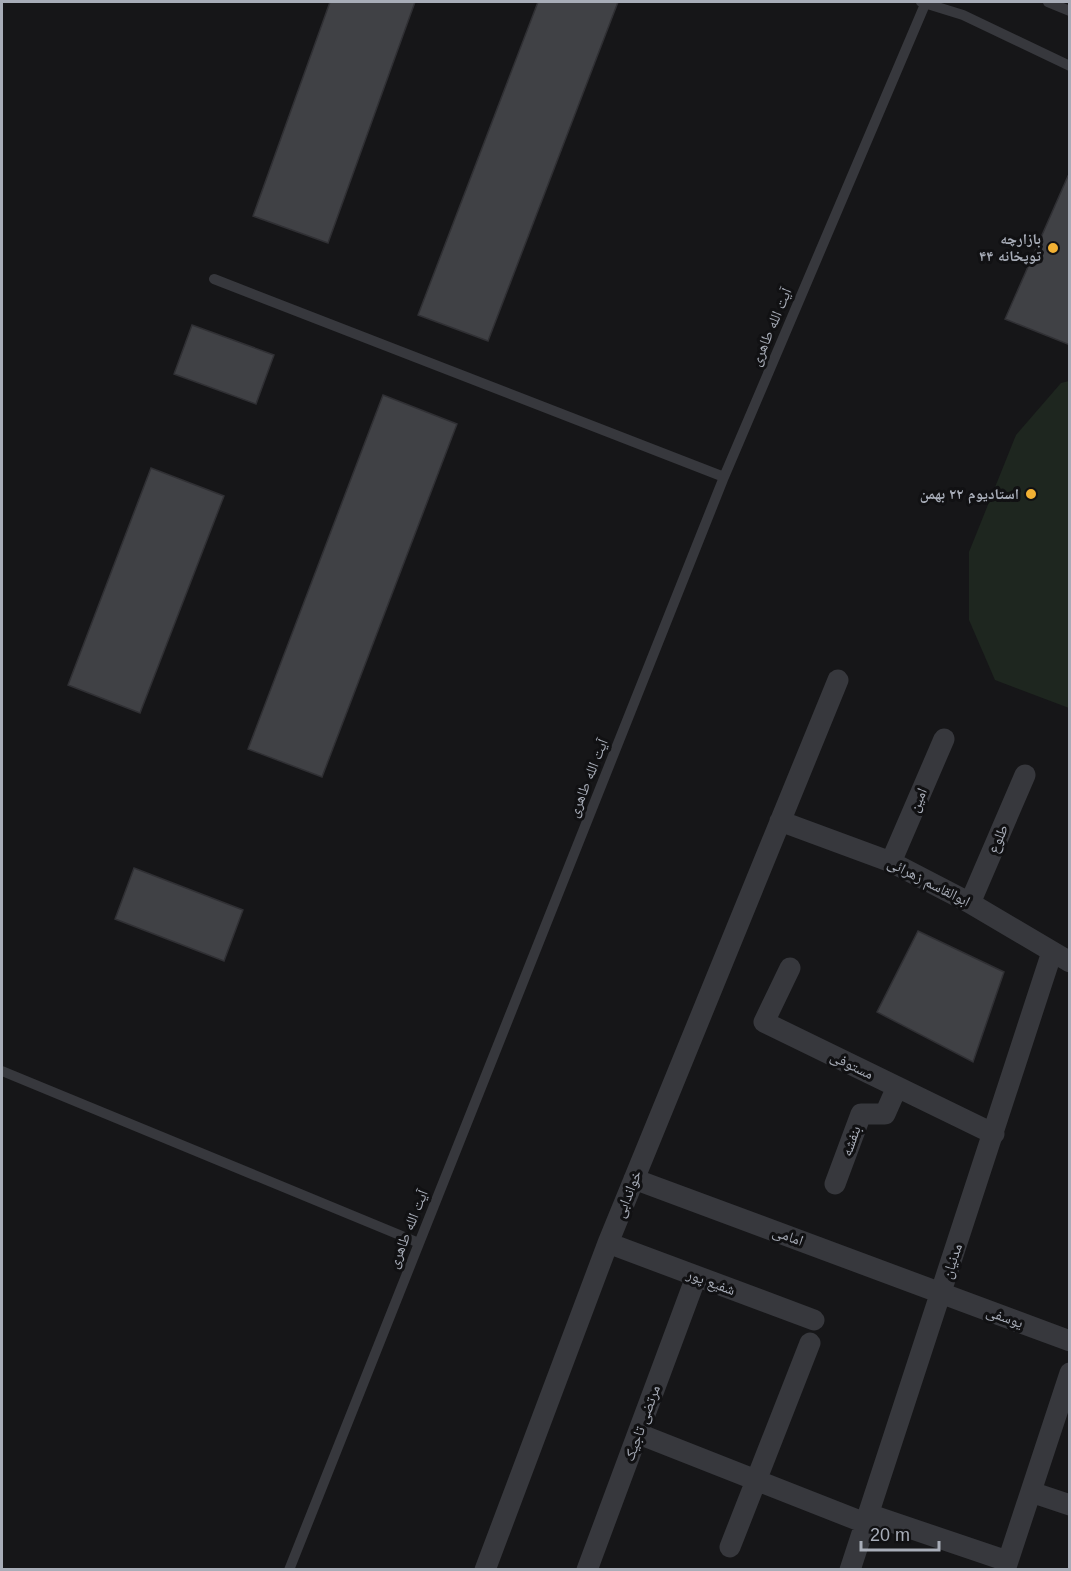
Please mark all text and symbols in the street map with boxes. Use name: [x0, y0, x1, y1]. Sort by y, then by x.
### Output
place label: بازارچه توپخانه ۴۴: [979, 230, 1041, 265]
marker: بازارچه توپخانه ۴۴: [1046, 241, 1060, 255]
street label: آیت الله طاهری: [746, 284, 797, 369]
place label: استادیوم ۲۲ بهمن: [920, 485, 1019, 504]
marker: استادیوم ۲۲ بهمن: [1024, 487, 1038, 501]
street label: آیت الله طاهری: [564, 735, 613, 820]
street label: امین: [905, 785, 932, 815]
street label: طلوع: [984, 822, 1013, 857]
street label: ابوالقاسم زهرائی: [884, 853, 973, 911]
street label: مستوفی: [827, 1047, 877, 1084]
street label: بنفشه: [837, 1123, 864, 1158]
street label: خواندابی: [610, 1167, 647, 1221]
street label: آیت الله طاهری: [384, 1186, 433, 1271]
street label: امامی: [770, 1222, 806, 1251]
street label: مدنیان: [938, 1241, 967, 1281]
street label: شفیع پور: [683, 1265, 738, 1300]
street label: یوسفی: [984, 1302, 1026, 1333]
street label: مرتضی تاجیک: [620, 1382, 665, 1464]
scale bar: [861, 1514, 939, 1552]
text: 20 m: [870, 1525, 910, 1545]

